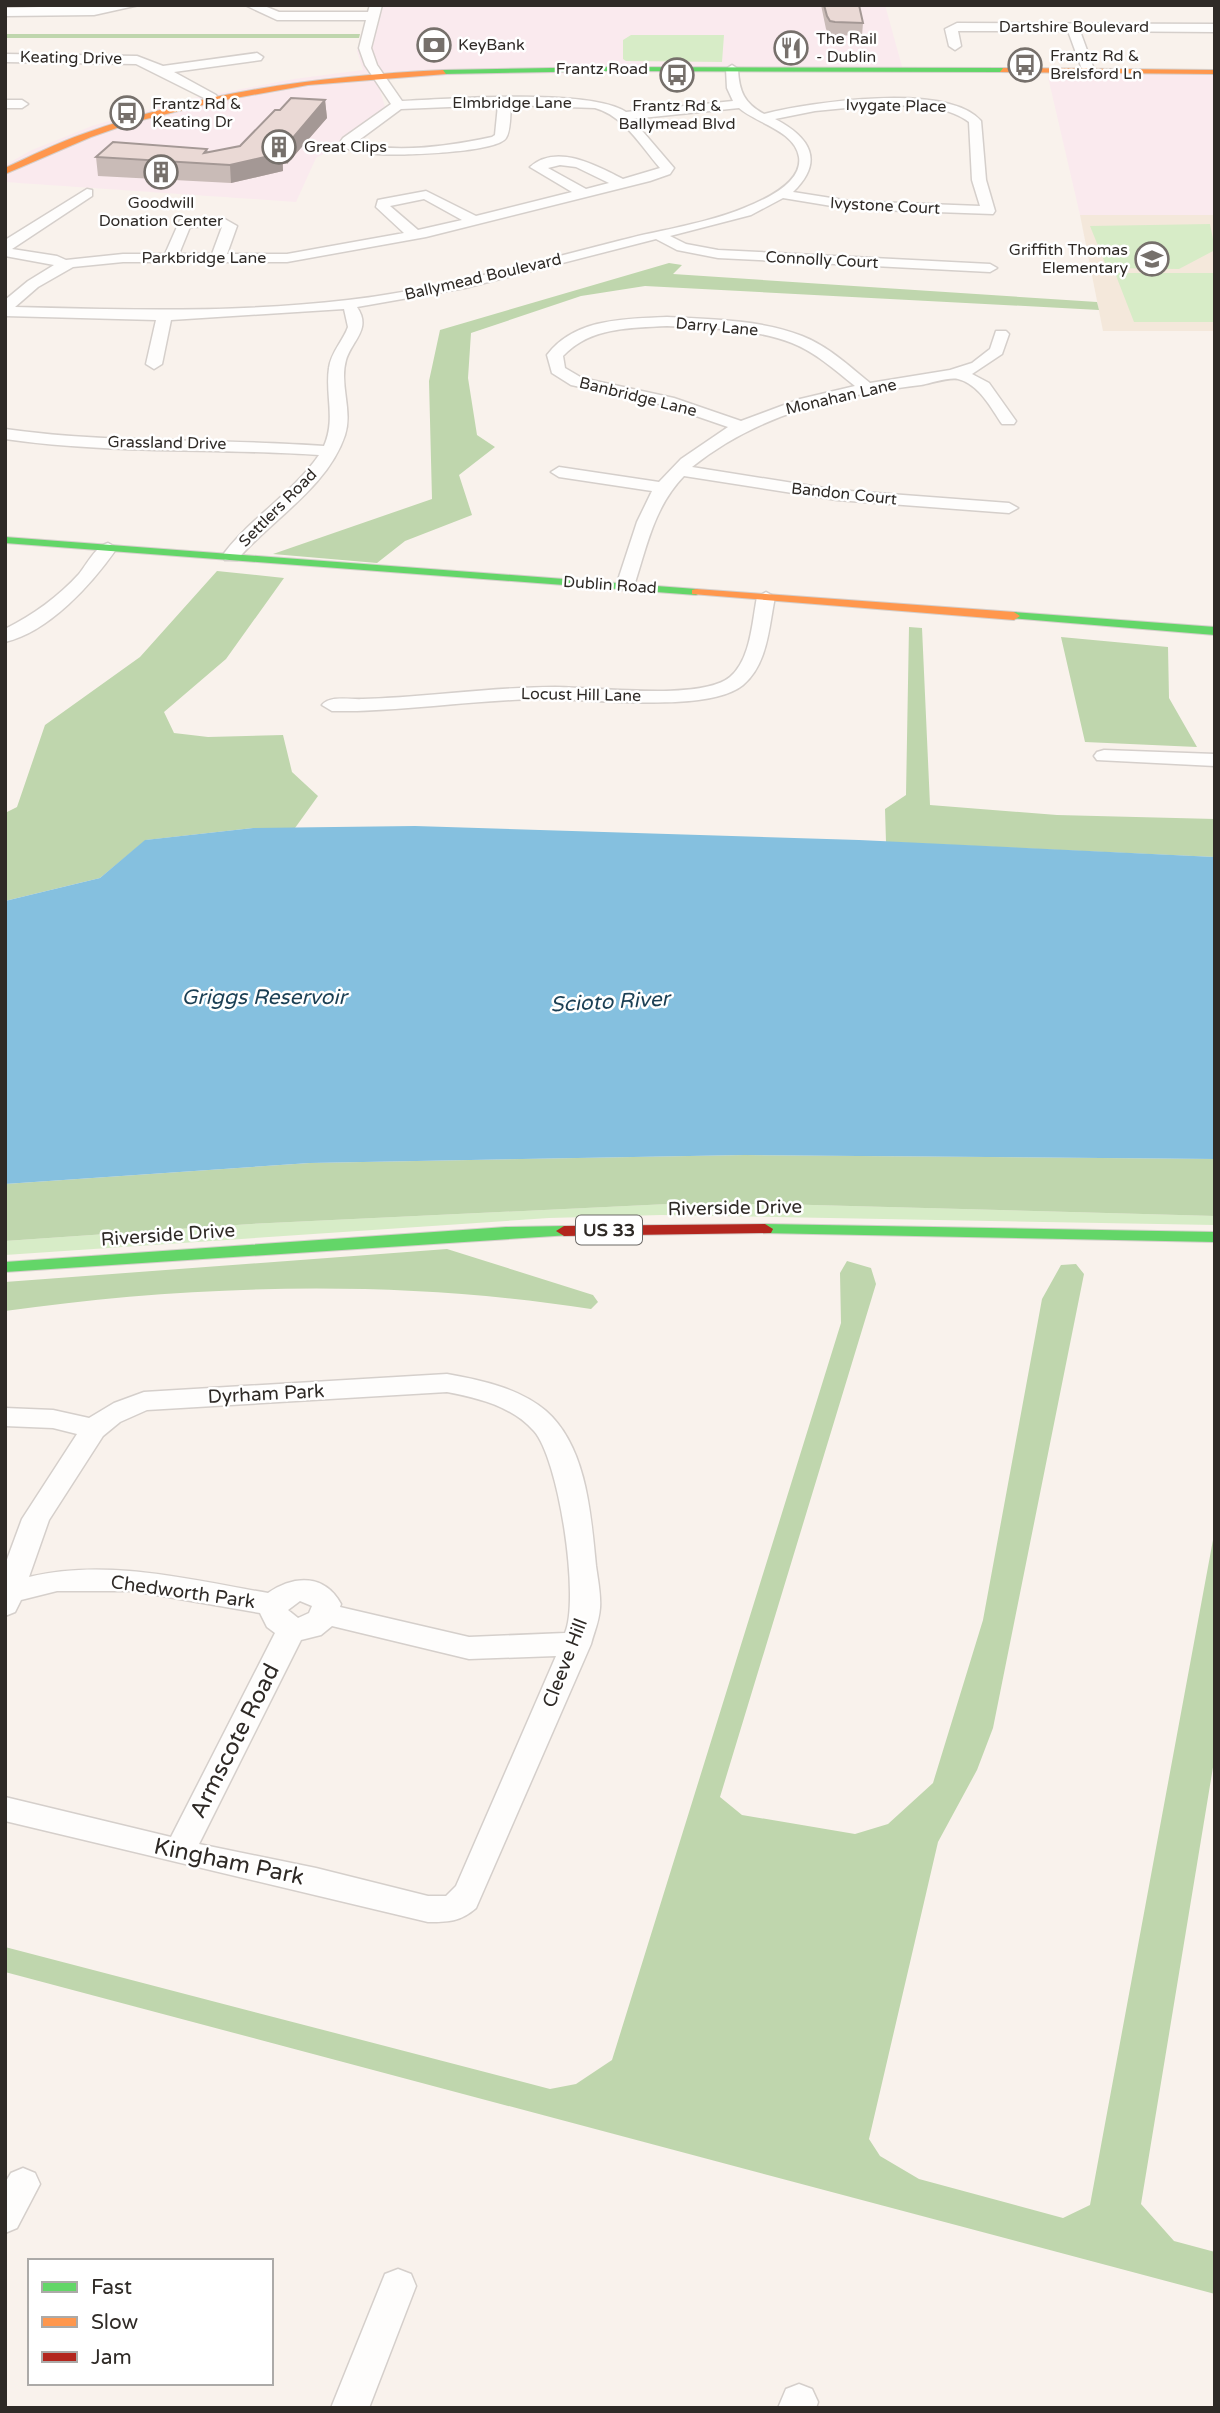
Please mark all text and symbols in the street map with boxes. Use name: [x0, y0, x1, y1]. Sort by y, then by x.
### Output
street label: Dartshire Boulevard: [999, 17, 1149, 37]
bank icon: KeyBank: [415, 26, 453, 64]
restaurant icon: The Rail - Dublin: [772, 29, 810, 67]
place label: The Rail - Dublin: [816, 29, 877, 67]
place label: KeyBank: [458, 35, 525, 55]
bus stop icon: Frantz Rd & Brelsford Ln: [1006, 46, 1044, 84]
place label: Frantz Rd & Brelsford Ln: [1050, 46, 1142, 84]
street label: Keating Drive: [20, 47, 122, 69]
bus stop icon: Frantz Rd & Ballymead Blvd: [658, 56, 696, 94]
street label: Frantz Road: [556, 59, 648, 79]
street label: Elmbridge Lane: [452, 93, 572, 113]
bus stop icon: Frantz Rd & Keating Dr: [108, 94, 146, 132]
place label: Frantz Rd & Keating Dr: [152, 94, 242, 132]
street label: Ivygate Place: [846, 95, 946, 117]
place label: Frantz Rd & Ballymead Blvd: [618, 96, 736, 134]
building icon: Great Clips: [260, 128, 298, 166]
place label: Great Clips: [304, 137, 387, 157]
building icon: Goodwill Donation Center: [142, 153, 180, 191]
place label: Goodwill Donation Center: [99, 193, 224, 231]
street label: Ivystone Court: [829, 193, 941, 219]
place label: Griffith Thomas Elementary: [1009, 240, 1128, 278]
school or university icon: Griffith Thomas Elementary: [1133, 240, 1171, 278]
street label: Connolly Court: [765, 247, 879, 273]
street label: Parkbridge Lane: [142, 248, 266, 268]
street label: Ballymead Boulevard: [403, 249, 563, 305]
street label: Darry Lane: [675, 313, 759, 341]
street label: Banbridge Lane: [577, 373, 699, 421]
street label: Monahan Lane: [784, 375, 898, 419]
street label: Grassland Drive: [107, 432, 227, 454]
street label: Settlers Road: [235, 465, 321, 551]
street label: Bandon Court: [790, 479, 898, 509]
street label: Dublin Road: [563, 572, 657, 598]
street label: Locust Hill Lane: [521, 684, 641, 706]
water label: Griggs Reservoir: [181, 985, 349, 1010]
water label: Scioto River: [550, 986, 673, 1018]
street label: Riverside Drive: [668, 1196, 802, 1220]
road number: US 33: [576, 1216, 642, 1245]
street label: Riverside Drive: [100, 1219, 236, 1251]
street label: Dyrham Park: [207, 1380, 325, 1408]
street label: Chedworth Park: [109, 1571, 257, 1613]
street label: Cleeve Hill: [538, 1615, 592, 1711]
street label: Armscote Road: [184, 1659, 286, 1823]
street label: Kingham Park: [151, 1832, 307, 1892]
legend: [28, 2259, 273, 2385]
text: Fast: [91, 2275, 132, 2300]
text: Slow: [91, 2310, 139, 2335]
text: Jam: [91, 2345, 132, 2370]

